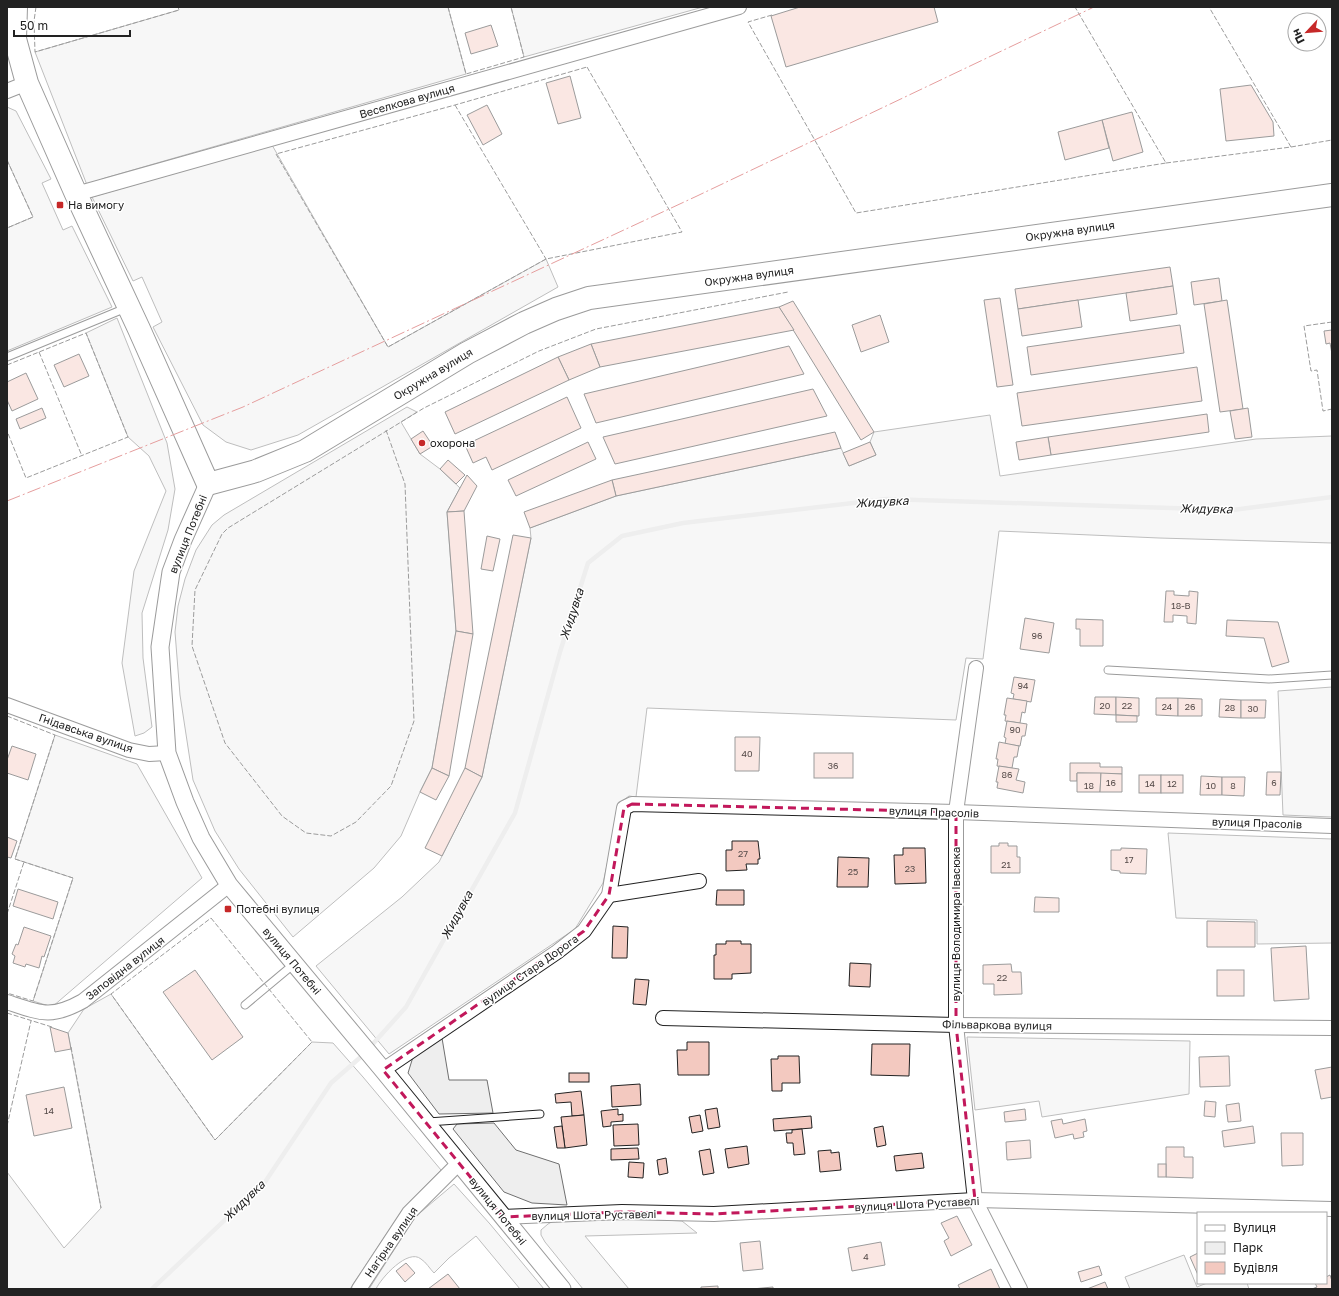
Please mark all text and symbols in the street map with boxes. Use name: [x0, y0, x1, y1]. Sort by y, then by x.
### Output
scale bar: [14, 12, 130, 38]
north arrow: [1287, 12, 1327, 52]
text: 50 m: [20, 18, 48, 33]
text: Пн: [1288, 27, 1307, 46]
street label: Веселкова вулиця: [358, 81, 456, 120]
place label: На вимогу: [68, 198, 124, 211]
marker: На вимогу: [55, 200, 65, 210]
street label: Окружна вулиця: [1024, 218, 1115, 243]
street label: Окружна вулиця: [703, 263, 794, 288]
street label: Окружна вулиця: [391, 345, 475, 402]
place label: охорона: [430, 436, 475, 449]
marker: охорона: [417, 438, 427, 448]
street label: вулиця Потебні: [166, 493, 209, 575]
water label: Жидувка: [855, 493, 910, 510]
water label: Жидувка: [1179, 501, 1234, 516]
water label: Жидувка: [556, 585, 587, 641]
house number: 18-В: [1171, 600, 1191, 611]
house number: 96: [1032, 630, 1042, 641]
house number: 94: [1018, 680, 1029, 691]
house number: 20: [1100, 700, 1111, 711]
house number: 22: [1122, 700, 1132, 711]
house number: 24: [1162, 701, 1173, 712]
house number: 26: [1185, 701, 1195, 712]
house number: 28: [1225, 702, 1235, 713]
house number: 30: [1248, 703, 1259, 714]
street label: Гнідавська вулиця: [37, 710, 135, 755]
house number: 90: [1009, 724, 1021, 735]
house number: 40: [741, 748, 753, 759]
house number: 36: [828, 760, 838, 771]
house number: 86: [1002, 769, 1012, 780]
house number: 16: [1106, 777, 1116, 788]
house number: 6: [1271, 777, 1277, 788]
house number: 14: [1145, 778, 1155, 789]
house number: 12: [1167, 778, 1177, 789]
house number: 18: [1084, 780, 1094, 791]
house number: 10: [1206, 780, 1216, 791]
house number: 8: [1230, 780, 1236, 791]
street label: вулиця Прасолів: [889, 803, 979, 820]
street label: вулиця Прасолів: [1212, 814, 1302, 831]
street label: вулиця Володимира Івасюка: [949, 847, 962, 1001]
house number: 27: [738, 848, 748, 859]
house number: 17: [1124, 854, 1134, 865]
house number: 21: [1001, 859, 1011, 870]
house number: 23: [905, 863, 915, 874]
house number: 25: [848, 866, 858, 877]
water label: Жидувка: [437, 887, 477, 942]
place label: Потебні вулиця: [236, 902, 320, 915]
marker: Потебні вулиця: [223, 904, 233, 914]
street label: вулиця Потебні: [261, 924, 324, 997]
street label: вулиця Стара Дорога: [479, 931, 580, 1008]
street label: Заповідна вулиця: [83, 933, 167, 1002]
house number: 22: [997, 972, 1007, 983]
street label: Фільваркова вулиця: [942, 1017, 1052, 1032]
house number: 14: [44, 1105, 54, 1116]
street label: вулиця Потебні: [467, 1174, 530, 1247]
water label: Жидувка: [219, 1176, 269, 1224]
street label: вулиця Шота Руставелі: [854, 1194, 980, 1213]
street label: Нагірна вулиця: [361, 1204, 420, 1280]
street label: вулиця Шота Руставелі: [531, 1207, 657, 1222]
legend: [1197, 1212, 1327, 1284]
text: Вулиця: [1233, 1220, 1276, 1235]
text: Парк: [1233, 1240, 1263, 1255]
house number: 4: [863, 1251, 869, 1262]
text: Будівля: [1233, 1260, 1278, 1275]

